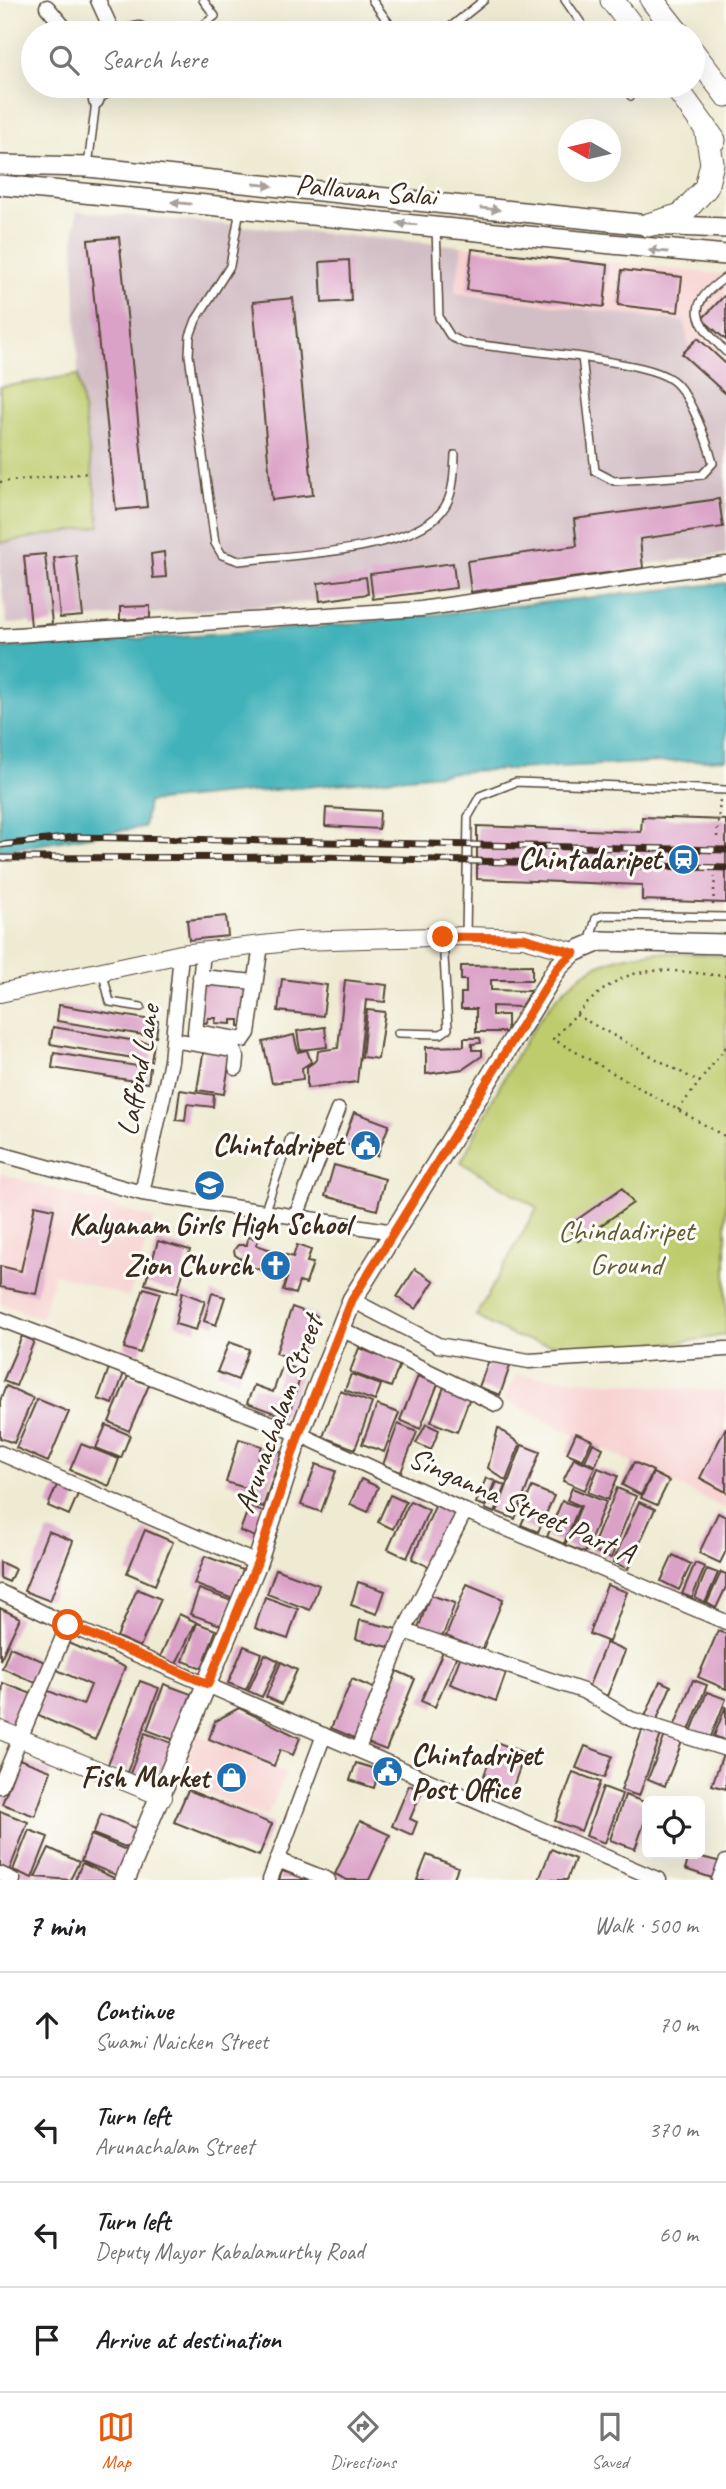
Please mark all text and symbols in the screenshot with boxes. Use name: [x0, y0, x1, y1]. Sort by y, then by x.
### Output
search box: [21, 21, 705, 98]
icon: search: [45, 41, 83, 79]
text: Search here: [101, 43, 207, 76]
north arrow: [558, 119, 621, 182]
street label: Pallavan Salai: [294, 165, 441, 215]
one-way arrow: [252, 180, 274, 191]
one-way arrow: [170, 197, 192, 208]
one-way arrow: [479, 203, 501, 214]
one-way arrow: [396, 218, 418, 229]
one-way arrow: [647, 245, 669, 256]
place label: Chintadaripet: [518, 840, 664, 878]
station icon: Chintadaripet: [667, 842, 701, 876]
route end: [427, 921, 458, 952]
street label: Laffond Lane: [108, 999, 169, 1138]
place label: Chintadripet: [213, 1126, 346, 1164]
public building icon: Chintadripet: [349, 1128, 383, 1162]
school or university icon: Kalyanam Girls High School: [193, 1169, 227, 1203]
place label: Kalyanam Girls High School: [69, 1205, 357, 1244]
park label: Chindadiripet Ground: [558, 1211, 697, 1283]
place label: Zion Church: [124, 1246, 254, 1284]
church icon: Zion Church: [259, 1248, 293, 1282]
street label: Arunachalam Street: [225, 1306, 333, 1518]
street label: Singanna Street Part A: [403, 1438, 643, 1573]
route start: [52, 1609, 83, 1640]
place label: Chintadripet Post Office: [411, 1736, 544, 1808]
public building icon: Chintadripet Post Office: [371, 1755, 405, 1789]
place label: Fish Market: [81, 1758, 212, 1796]
shop icon: Fish Market: [215, 1760, 249, 1794]
map controls: [642, 1796, 705, 1859]
button: locate: [642, 1796, 705, 1859]
text: 7 min: [28, 1907, 85, 1945]
text: Walk · 500 m: [594, 1911, 698, 1940]
text: Continue: [95, 1994, 173, 2027]
icon: ahead: [28, 2006, 66, 2044]
text: 70 m: [659, 2010, 698, 2039]
text: Swami Naicken Street: [95, 2027, 268, 2056]
text: Turn left: [95, 2099, 170, 2132]
icon: left: [28, 2111, 66, 2149]
text: 370 m: [649, 2115, 698, 2144]
text: Arunachalam Street: [95, 2132, 254, 2161]
text: Turn left: [95, 2204, 170, 2237]
icon: left: [28, 2216, 66, 2254]
text: 60 m: [659, 2220, 698, 2249]
text: Deputy Mayor Kabalamurthy Road: [95, 2237, 364, 2266]
icon: arrive: [28, 2321, 66, 2359]
text: Arrive at destination: [95, 2323, 281, 2356]
tab: Map: [97, 2408, 135, 2474]
tab: Directions: [330, 2408, 396, 2474]
tab: Saved: [591, 2408, 629, 2474]

